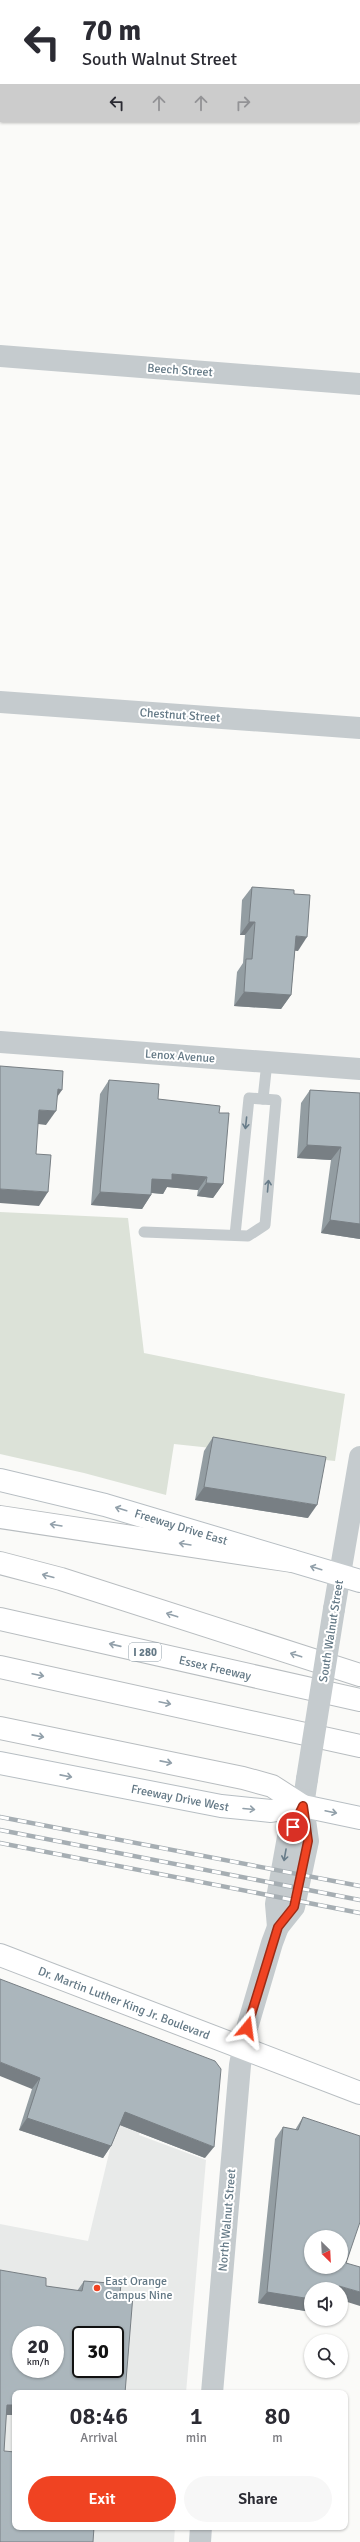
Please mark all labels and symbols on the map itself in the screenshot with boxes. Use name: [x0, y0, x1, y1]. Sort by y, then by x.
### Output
street label: Beech Street: [147, 361, 213, 380]
street label: Chestnut Street: [139, 705, 221, 726]
street label: Lenox Avenue: [144, 1047, 216, 1066]
one-way arrow: [243, 1116, 250, 1129]
one-way arrow: [265, 1180, 272, 1193]
one-way arrow: [115, 1505, 128, 1512]
street label: Freeway Drive East: [133, 1506, 229, 1549]
one-way arrow: [50, 1521, 63, 1529]
one-way arrow: [179, 1540, 192, 1548]
one-way arrow: [310, 1564, 323, 1571]
one-way arrow: [42, 1572, 55, 1579]
street label: South Walnut Street: [316, 1579, 347, 1683]
one-way arrow: [166, 1611, 179, 1618]
one-way arrow: [109, 1640, 122, 1648]
road number: I 280: [129, 1643, 161, 1661]
one-way arrow: [290, 1651, 303, 1658]
street label: Essex Freeway: [177, 1653, 253, 1684]
one-way arrow: [31, 1672, 44, 1680]
one-way arrow: [158, 1700, 171, 1708]
one-way arrow: [31, 1732, 44, 1740]
one-way arrow: [159, 1758, 172, 1766]
one-way arrow: [59, 1772, 72, 1780]
street label: Freeway Drive West: [130, 1782, 230, 1815]
one-way arrow: [242, 1806, 255, 1813]
one-way arrow: [325, 1809, 338, 1817]
pin: [276, 1810, 310, 1844]
one-way arrow: [281, 1848, 289, 1861]
street label: Dr. Martin Luther King Jr. Boulevard: [36, 1964, 212, 2043]
position arrow: [226, 2007, 268, 2049]
street label: North Walnut Street: [216, 2168, 239, 2272]
north arrow: [304, 2230, 348, 2274]
place label: East Orange Campus Nine: [105, 2274, 173, 2303]
marker: East Orange Campus Nine: [92, 2283, 102, 2293]
speed limit sign: 30: [72, 2326, 124, 2378]

